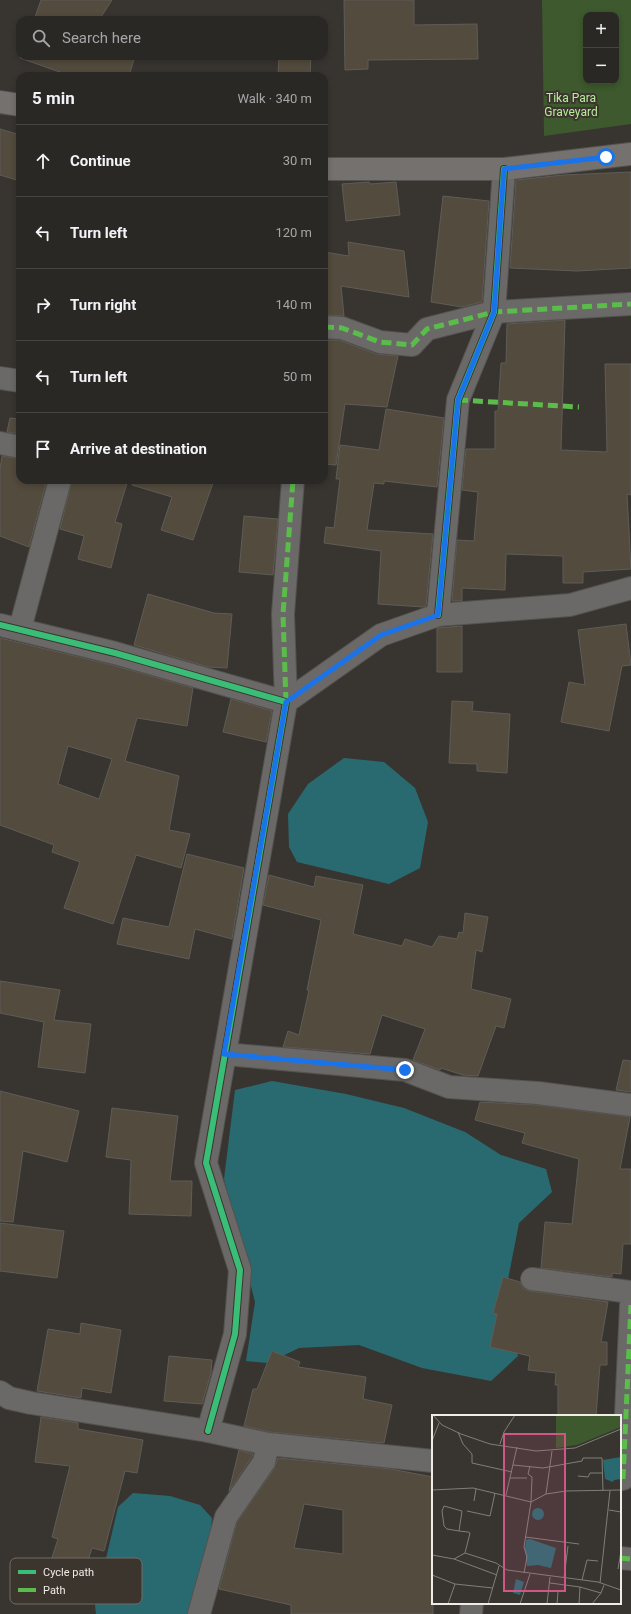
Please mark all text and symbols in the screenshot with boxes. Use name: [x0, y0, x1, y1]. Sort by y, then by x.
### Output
map controls: [583, 12, 619, 84]
button: +: [583, 12, 619, 48]
search box: [16, 16, 328, 60]
icon: search: [30, 27, 52, 49]
text: Search here: [62, 29, 141, 47]
button: −: [583, 48, 619, 84]
text: 5 min: [32, 88, 75, 108]
text: Walk · 340 m: [237, 91, 312, 106]
park label: Tika Para Graveyard: [544, 91, 598, 119]
route start: [597, 148, 615, 166]
icon: ahead: [32, 150, 54, 172]
text: Continue: [70, 152, 131, 170]
text: 30 m: [283, 153, 312, 168]
icon: left: [32, 222, 54, 244]
text: Turn left: [70, 224, 127, 242]
text: 120 m: [275, 225, 312, 240]
icon: right: [32, 294, 54, 316]
text: Turn right: [70, 296, 136, 314]
text: 140 m: [275, 297, 312, 312]
icon: left: [32, 366, 54, 388]
text: Turn left: [70, 368, 127, 386]
text: 50 m: [283, 369, 312, 384]
icon: arrive: [32, 438, 54, 460]
text: Arrive at destination: [70, 440, 207, 458]
route end: [396, 1061, 414, 1079]
inset map: [432, 1415, 621, 1604]
legend: [10, 1558, 142, 1604]
text: Cycle path: [43, 1566, 94, 1579]
text: Path: [43, 1584, 66, 1597]

